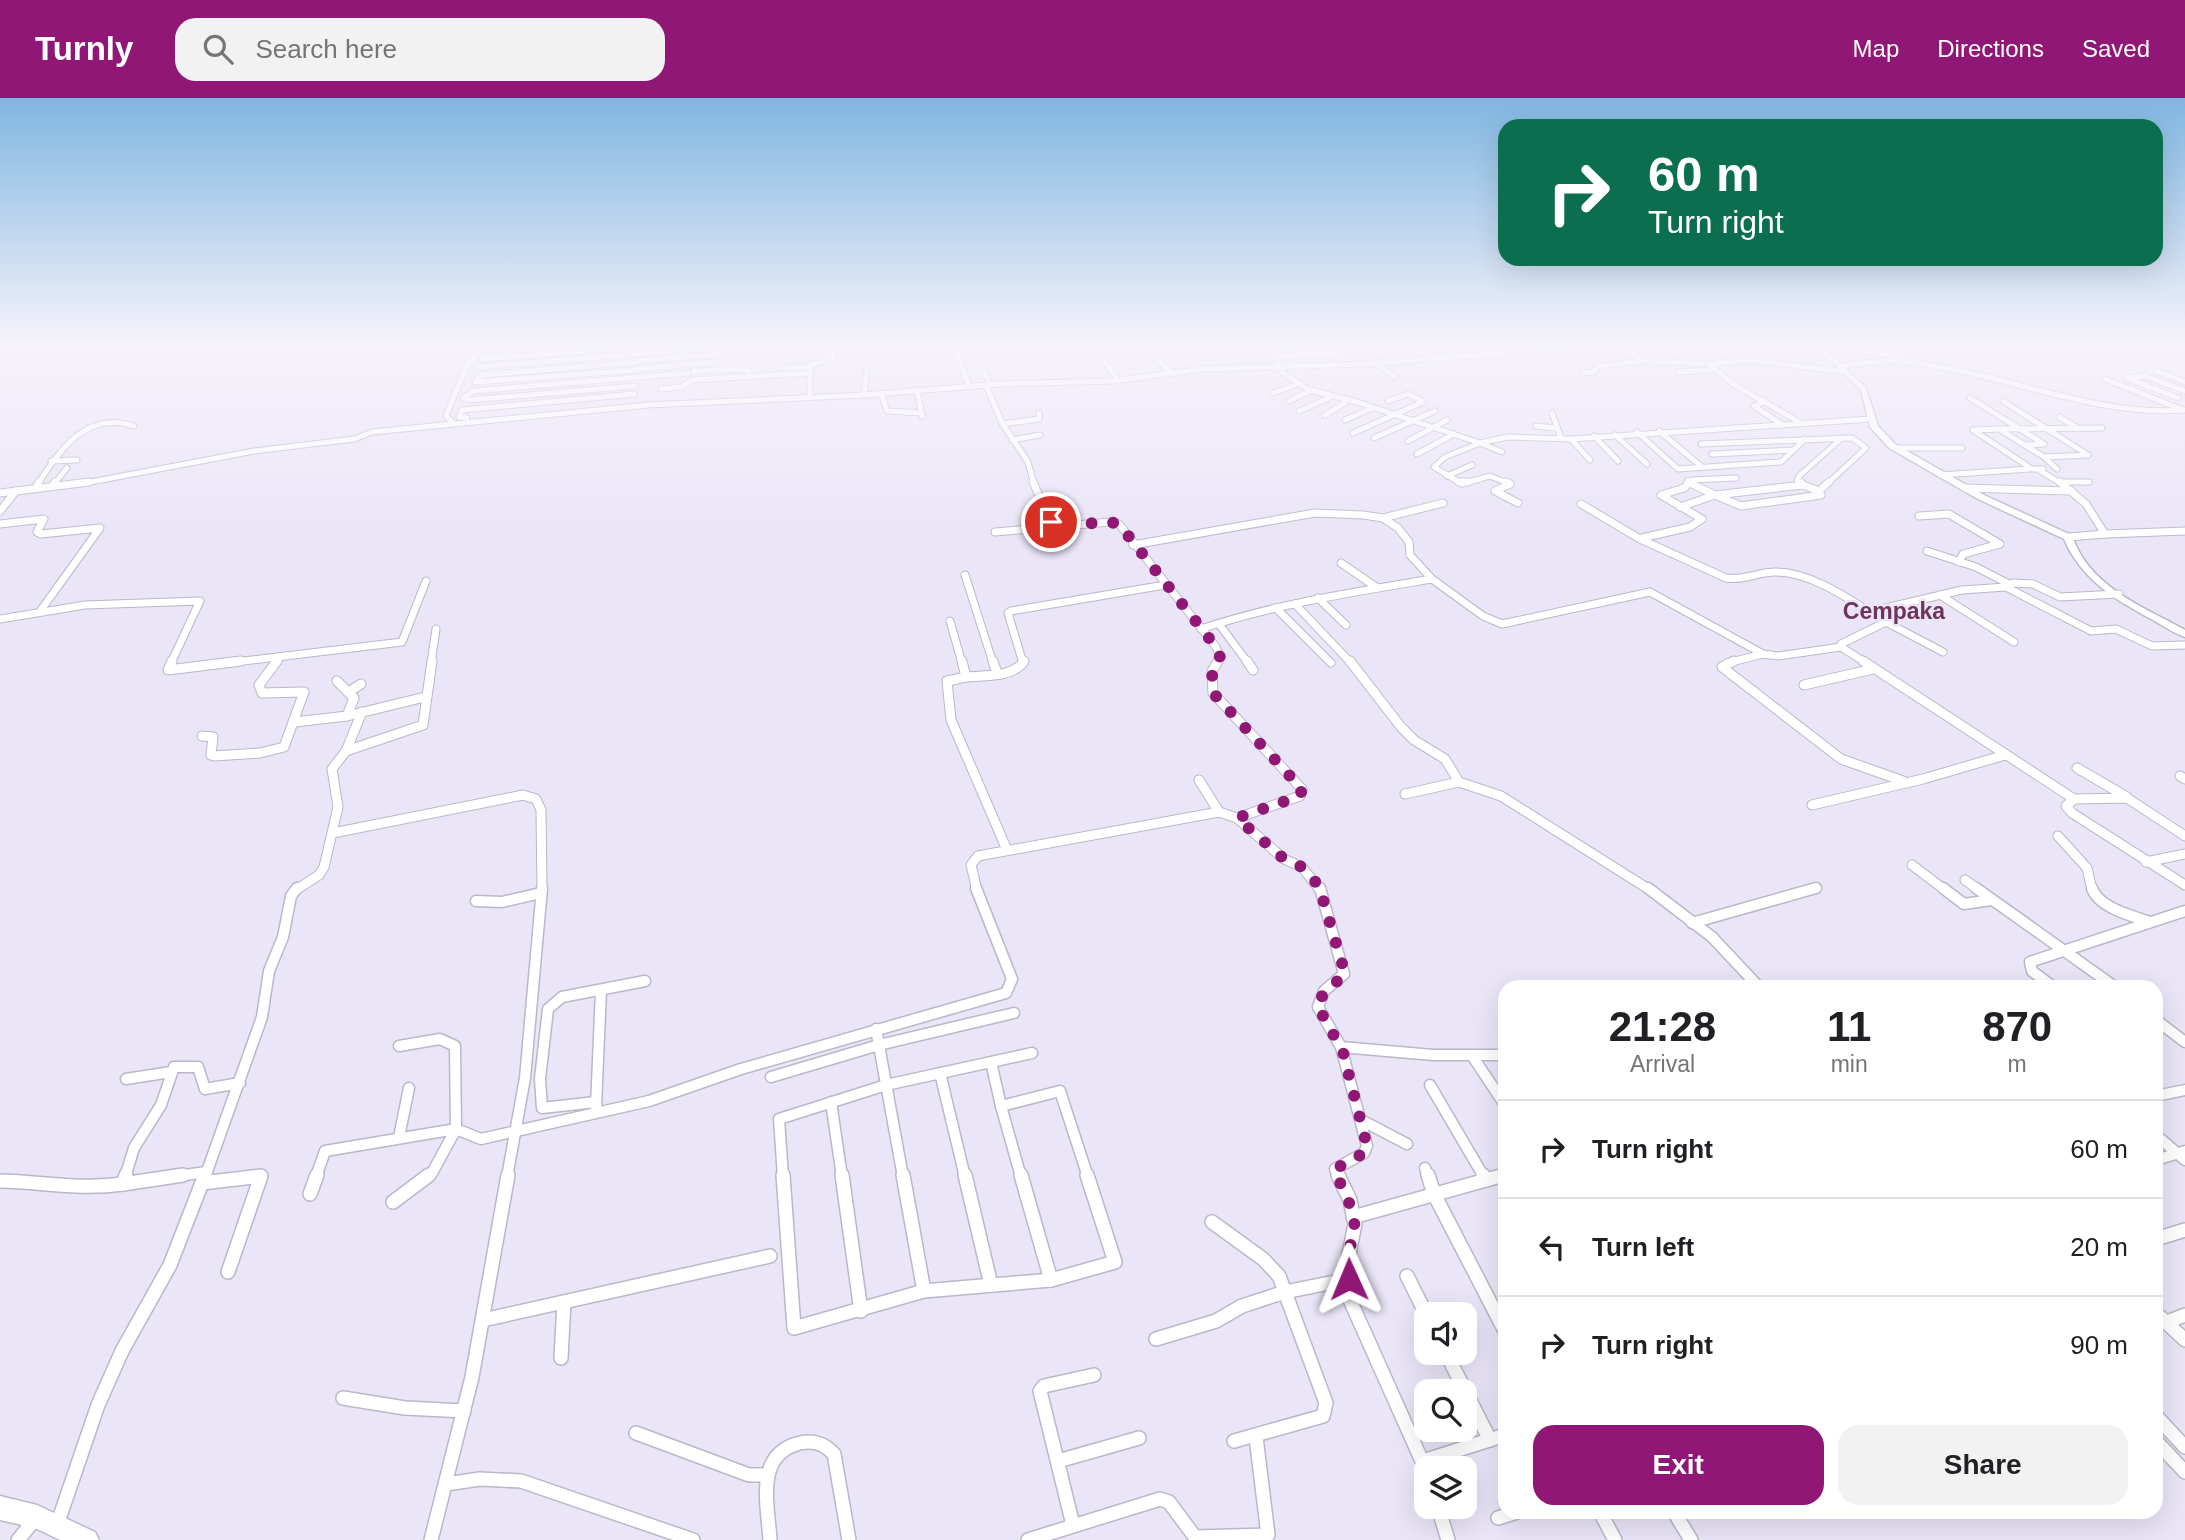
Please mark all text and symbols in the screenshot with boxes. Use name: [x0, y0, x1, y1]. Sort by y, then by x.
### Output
search box: [175, 18, 665, 81]
text: Turnly: [35, 30, 133, 67]
icon: search: [199, 30, 237, 68]
text: Search here: [255, 34, 397, 64]
text: Map: [1853, 35, 1899, 62]
text: Directions: [1937, 35, 2044, 62]
text: Saved: [2082, 35, 2150, 62]
icon: right: [1533, 147, 1624, 238]
text: 60 m: [1648, 147, 1760, 201]
text: Turn right: [1648, 204, 1784, 240]
pin: [1021, 492, 1081, 552]
icon: arrive: [1032, 503, 1070, 541]
district label: Cempaka: [1843, 598, 1945, 624]
text: 21:28: [1609, 1003, 1716, 1050]
text: 11: [1827, 1003, 1871, 1050]
text: 870: [1982, 1003, 2052, 1050]
text: Arrival: [1630, 1051, 1695, 1077]
text: min: [1831, 1051, 1868, 1077]
text: m: [2008, 1051, 2027, 1077]
icon: right: [1533, 1130, 1571, 1168]
text: Turn right: [1592, 1134, 1713, 1164]
text: 60 m: [2070, 1134, 2128, 1164]
icon: left: [1533, 1228, 1571, 1266]
text: Turn left: [1592, 1232, 1694, 1262]
text: 20 m: [2070, 1232, 2128, 1262]
position arrow: [1312, 1242, 1386, 1316]
map controls: [1414, 1302, 1477, 1519]
button: sound: [1414, 1302, 1477, 1365]
icon: right: [1533, 1326, 1571, 1364]
text: Turn right: [1592, 1330, 1713, 1360]
text: 90 m: [2070, 1330, 2128, 1360]
button: search: [1414, 1379, 1477, 1442]
button: Exit: [1533, 1425, 1824, 1505]
button: Share: [1838, 1425, 2128, 1505]
button: layers: [1414, 1456, 1477, 1519]

